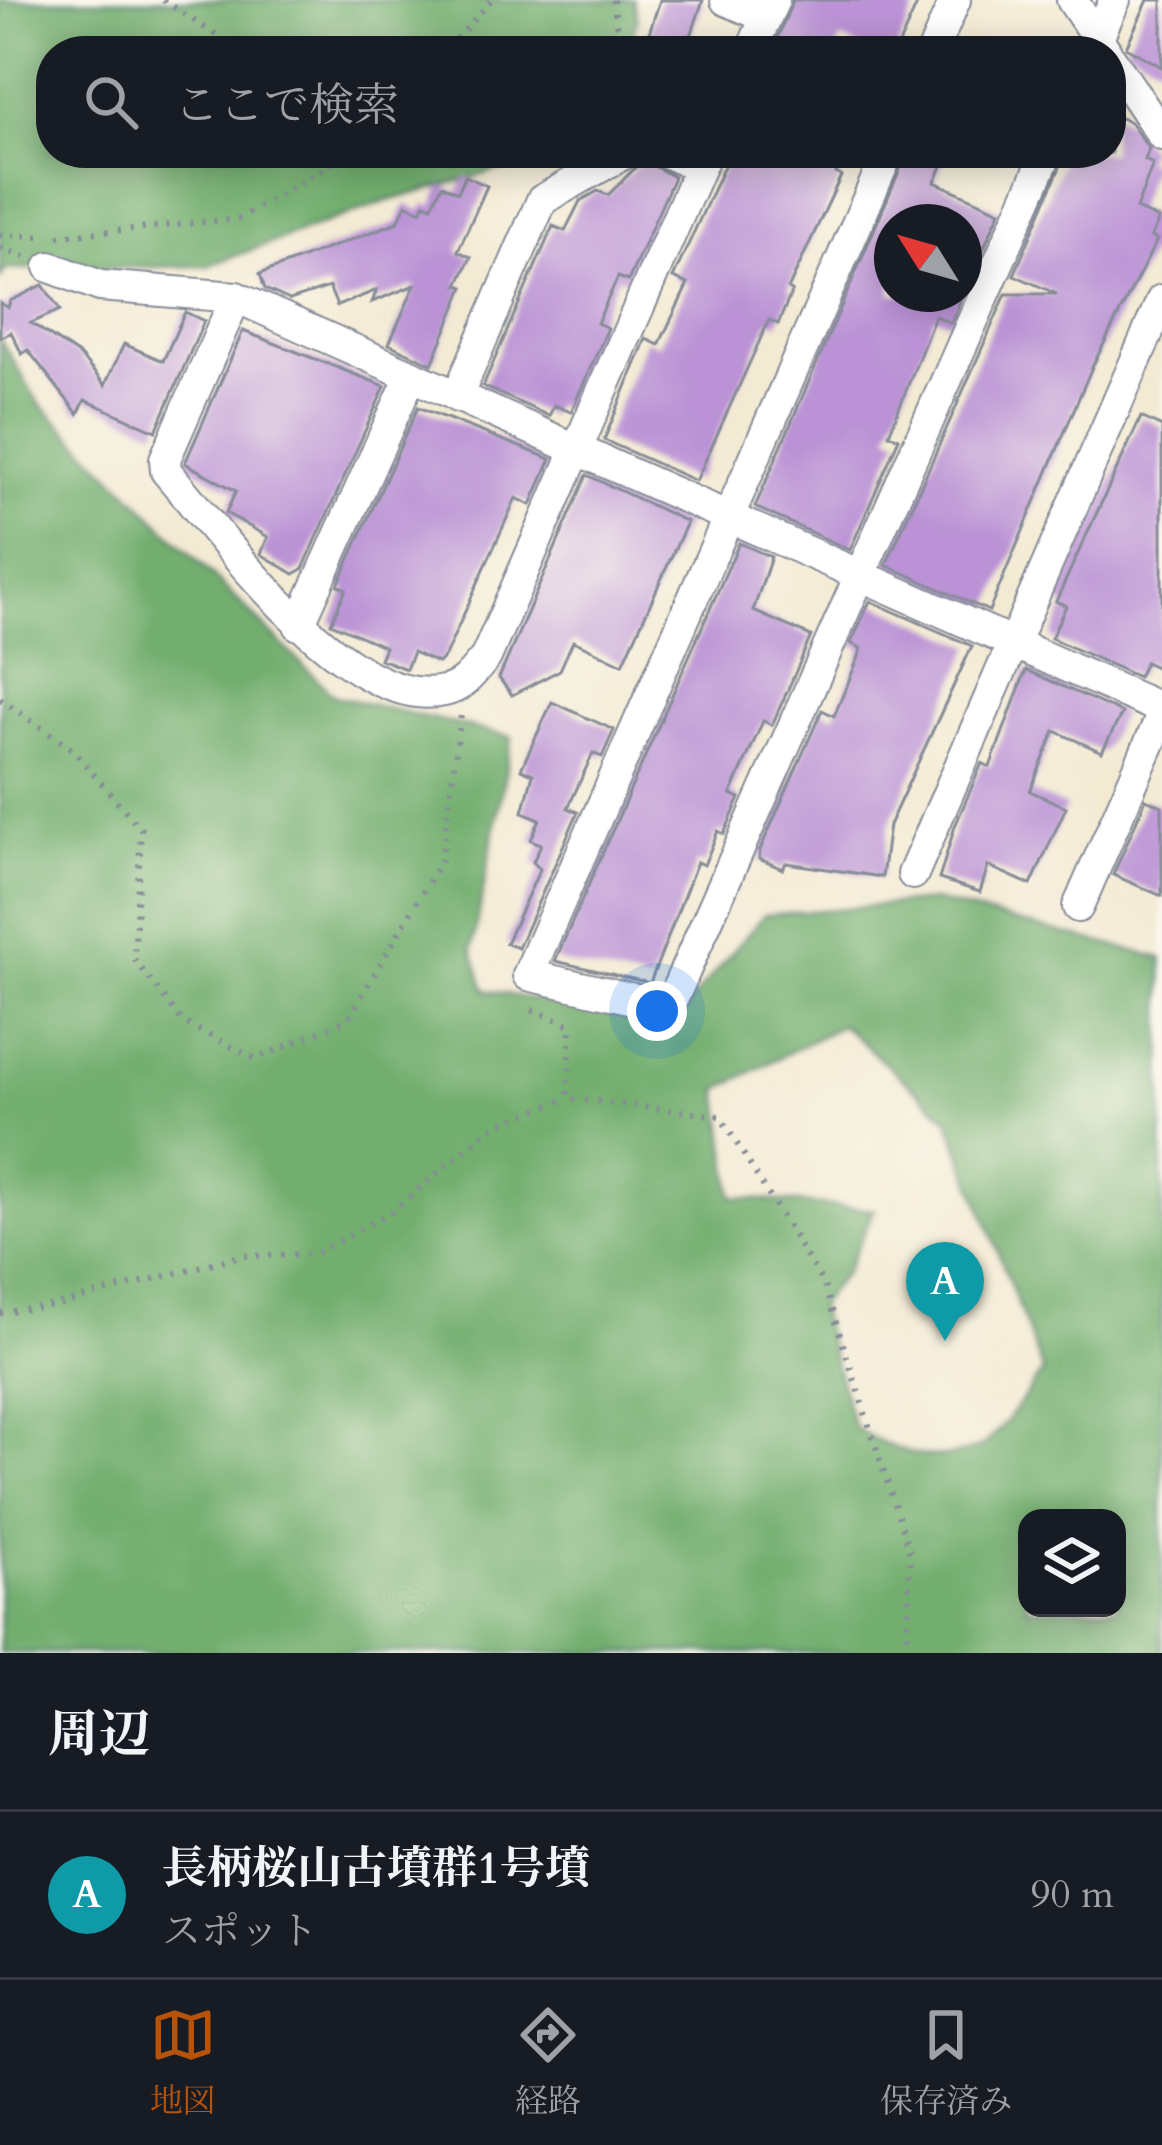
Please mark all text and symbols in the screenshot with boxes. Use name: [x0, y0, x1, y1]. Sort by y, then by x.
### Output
search box: [36, 36, 1126, 168]
icon: search: [78, 69, 144, 135]
text: ここで検索: [174, 75, 399, 136]
north arrow: [874, 204, 982, 312]
your location: [627, 981, 687, 1041]
pin: A: [906, 1242, 984, 1341]
map controls: [1018, 1509, 1126, 1617]
button: layers: [1018, 1509, 1126, 1617]
text: 周辺: [48, 1700, 150, 1770]
text: 長柄桜山古墳群1号墳: [162, 1838, 590, 1899]
text: A: [72, 1868, 102, 1921]
text: 90 m: [1031, 1868, 1114, 1921]
text: スポット: [162, 1905, 318, 1958]
tab: 地図: [150, 2002, 216, 2124]
tab: 経路: [515, 2002, 581, 2124]
tab: 保存済み: [880, 2002, 1012, 2124]

